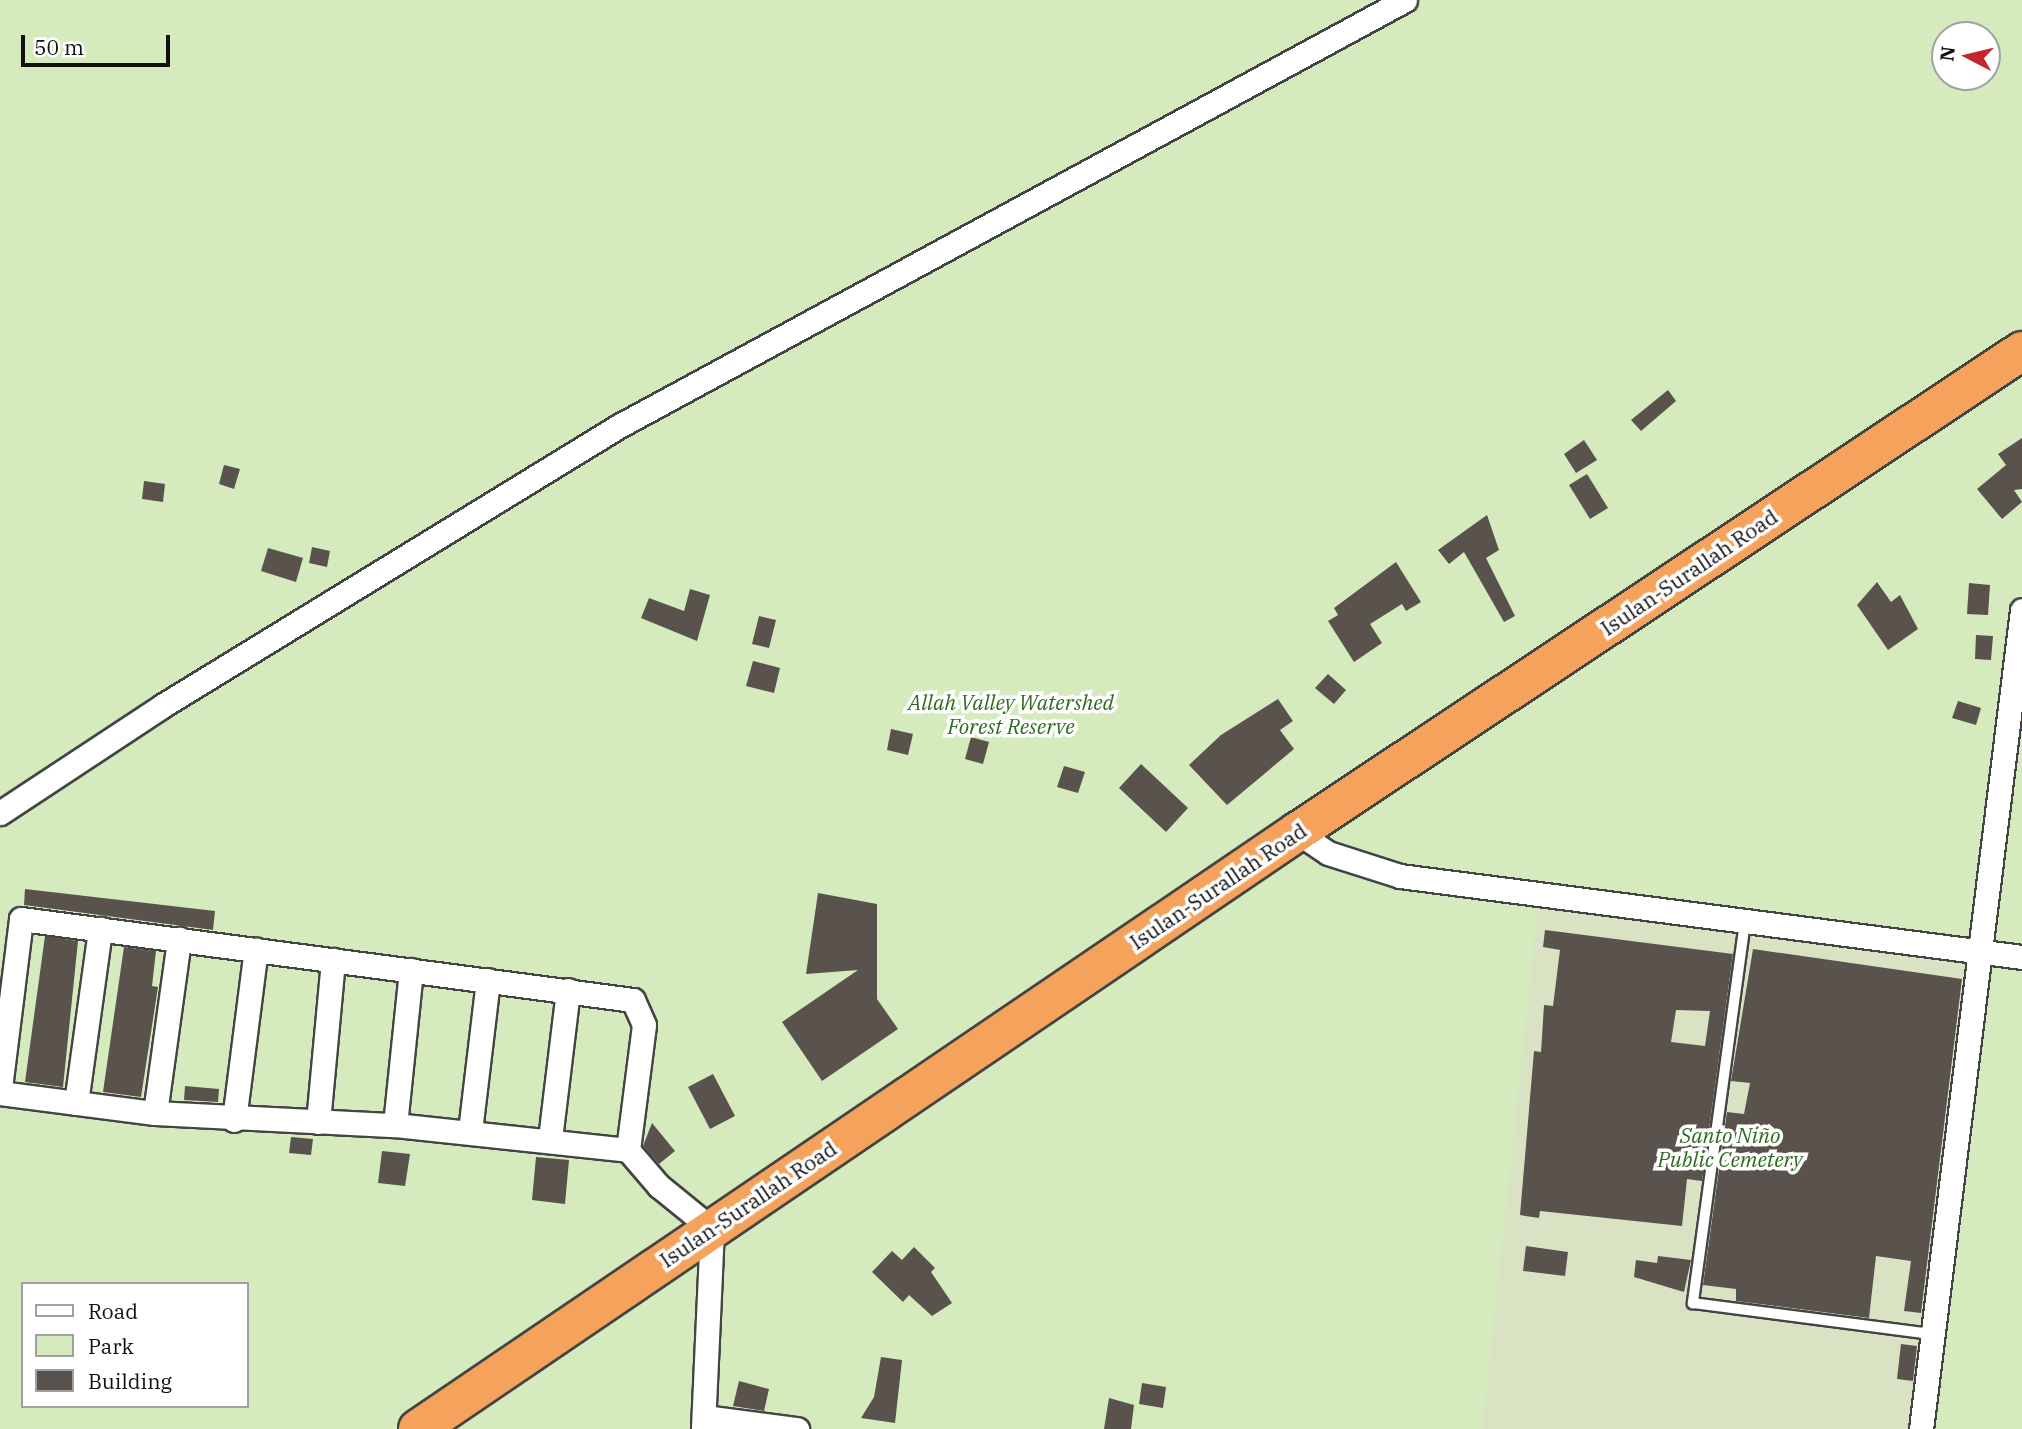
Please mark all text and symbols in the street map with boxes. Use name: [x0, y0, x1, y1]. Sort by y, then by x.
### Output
scale bar: [24, 21, 173, 65]
north arrow: [1931, 21, 2001, 91]
text: 50 m: [34, 33, 84, 61]
text: N: [1934, 45, 1960, 63]
street label: Isulan-Surallah Road: [1596, 503, 1782, 641]
park label: Allah Valley Watershed Forest Reserve: [908, 689, 1114, 739]
street label: Isulan-Surallah Road: [1125, 817, 1311, 955]
park label: Santo Niño Public Cemetery: [1657, 1122, 1803, 1172]
street label: Isulan-Surallah Road: [655, 1135, 841, 1273]
legend: [21, 1282, 248, 1408]
text: Road: [88, 1297, 138, 1325]
text: Park: [88, 1332, 134, 1360]
text: Building: [88, 1367, 172, 1395]

